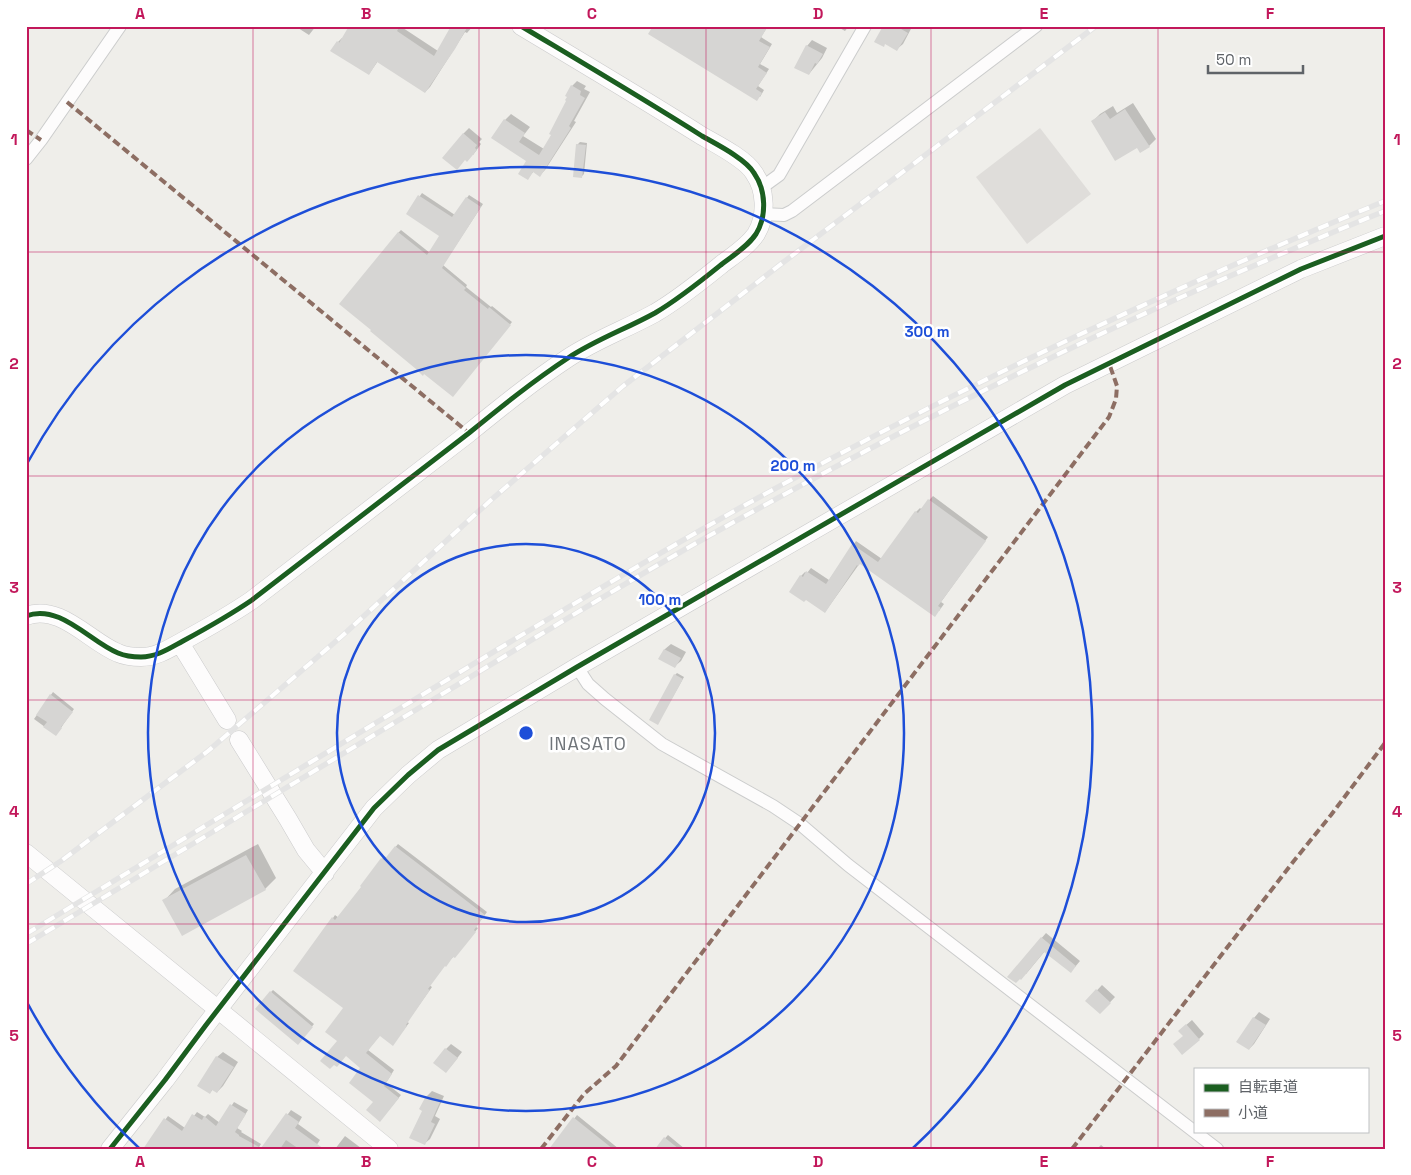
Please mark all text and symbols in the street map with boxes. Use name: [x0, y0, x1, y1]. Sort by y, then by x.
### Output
text: A: [135, 3, 145, 24]
text: B: [361, 3, 371, 24]
text: C: [587, 3, 597, 24]
text: D: [813, 3, 823, 24]
text: E: [1040, 3, 1049, 24]
text: F: [1266, 3, 1275, 24]
scale bar: [1208, 42, 1304, 74]
text: 50 m: [1216, 50, 1251, 69]
text: 1: [10, 129, 18, 150]
text: 1: [1393, 129, 1401, 150]
text: 300 m: [904, 322, 950, 341]
text: 2: [9, 353, 19, 374]
text: 2: [1392, 353, 1402, 374]
text: 200 m: [771, 456, 815, 475]
text: 3: [9, 577, 19, 598]
text: 3: [1392, 577, 1402, 598]
text: 100 m: [639, 590, 681, 609]
centre of rings: [517, 724, 535, 742]
district label: INASATO: [549, 732, 627, 755]
text: 4: [9, 801, 19, 822]
text: 4: [1392, 801, 1402, 822]
text: 5: [9, 1025, 19, 1046]
text: 5: [1392, 1025, 1402, 1046]
legend: [1194, 1068, 1368, 1132]
text: 自転車道: [1238, 1077, 1298, 1096]
text: 小道: [1238, 1103, 1268, 1122]
text: A: [135, 1151, 145, 1172]
text: B: [361, 1151, 371, 1172]
text: C: [587, 1151, 597, 1172]
text: D: [813, 1151, 823, 1172]
text: E: [1040, 1151, 1049, 1172]
text: F: [1266, 1151, 1275, 1172]

